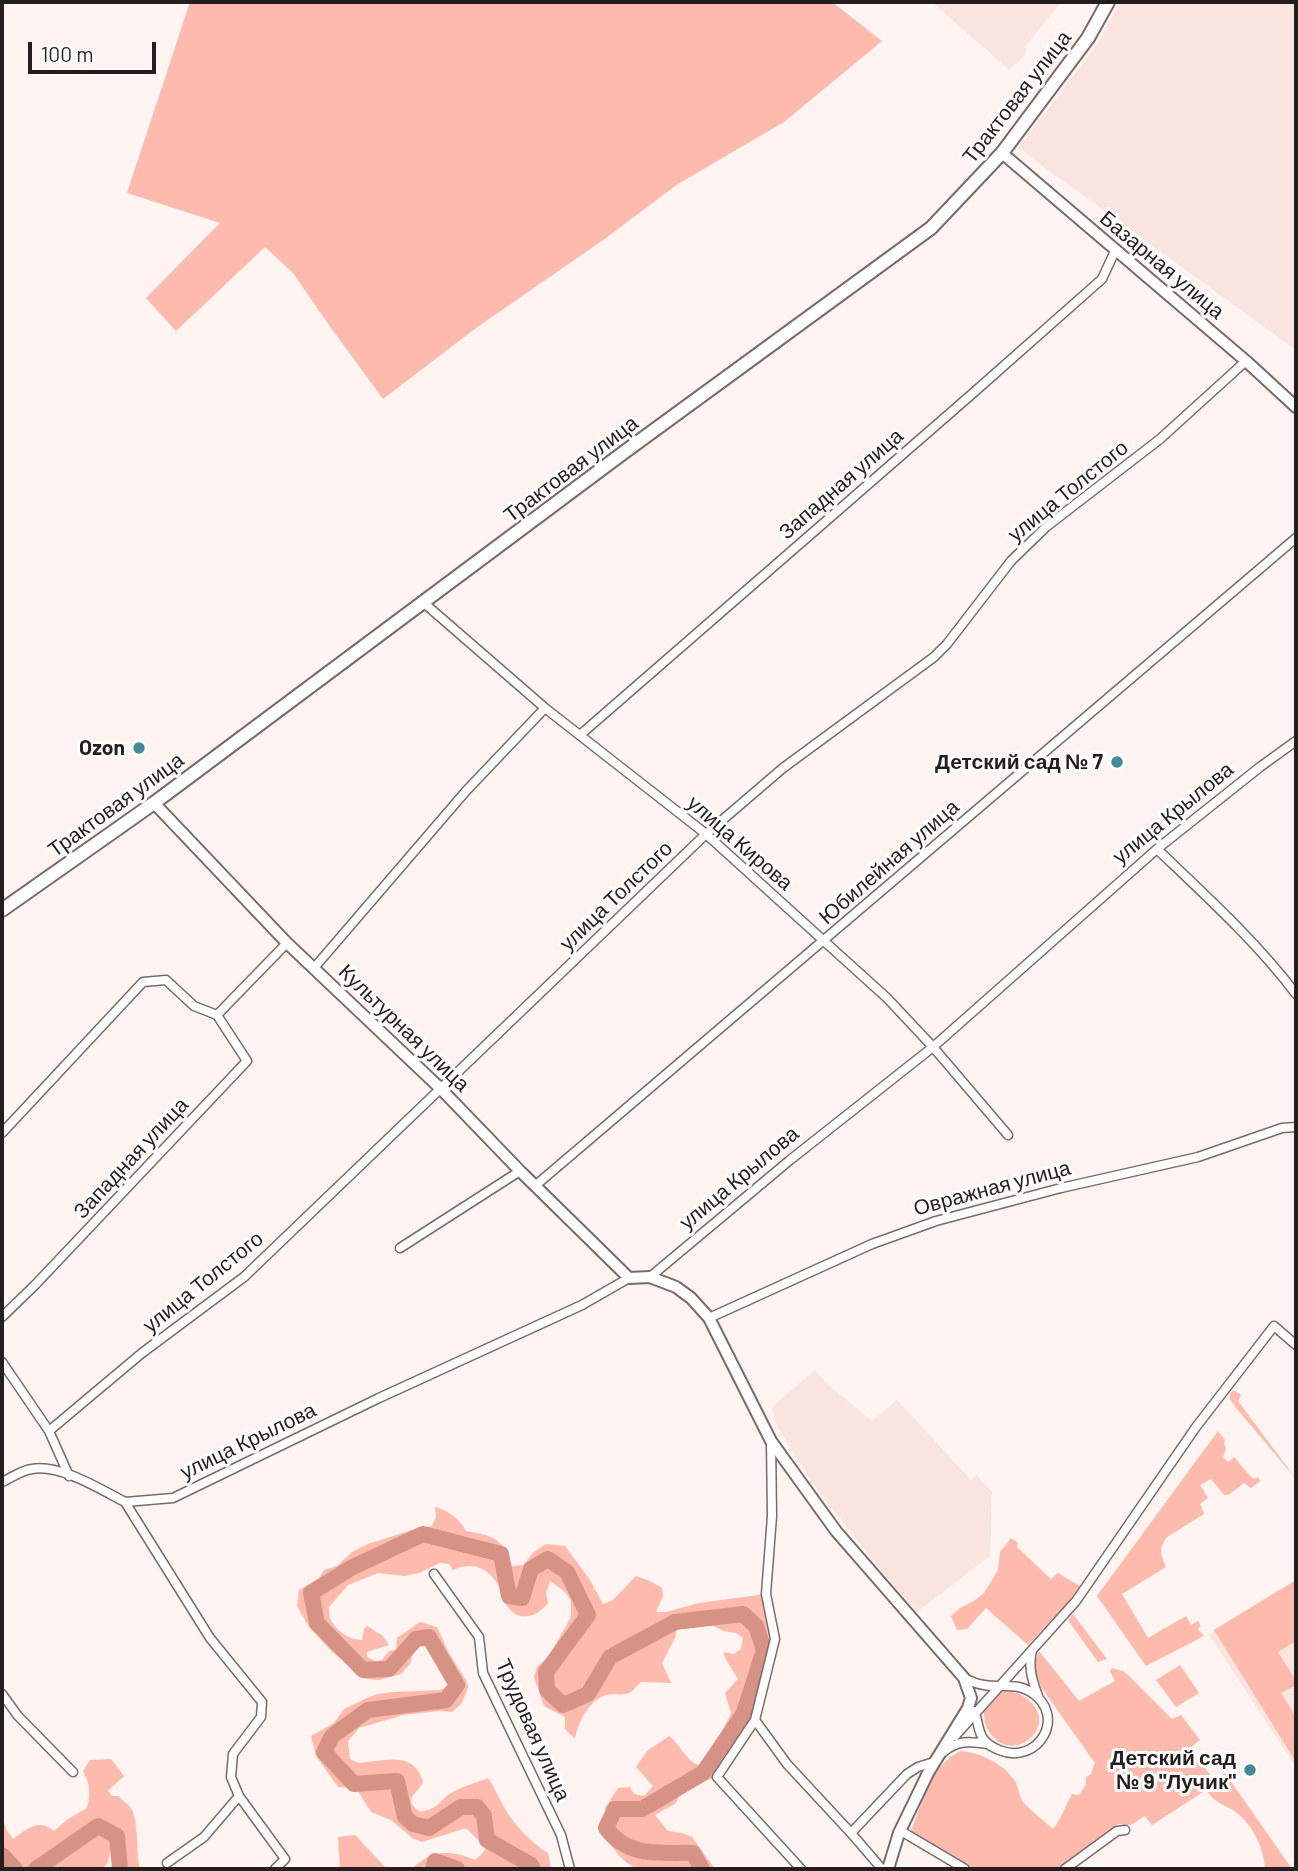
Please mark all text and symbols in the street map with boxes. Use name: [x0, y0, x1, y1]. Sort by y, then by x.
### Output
street label: Трактовая улица: [957, 26, 1077, 168]
scale bar: [32, 28, 159, 72]
text: 100 m: [41, 41, 94, 66]
street label: Базарная улица: [1095, 206, 1229, 324]
street label: Трактовая улица: [499, 410, 643, 528]
street label: Западная улица: [774, 423, 908, 545]
street label: улица Толстого: [1003, 435, 1133, 547]
place label: Ozon: [79, 735, 125, 761]
marker: Ozon: [131, 740, 147, 756]
street label: Трактовая улица: [43, 747, 189, 863]
place label: Детский сад № 7: [935, 749, 1103, 775]
marker: Детский сад № 7: [1109, 754, 1125, 770]
street label: улица Крылова: [1108, 757, 1238, 869]
street label: улица Кирова: [682, 790, 798, 896]
street label: Юбилейная улица: [814, 794, 964, 930]
street label: улица Толстого: [554, 836, 678, 956]
street label: Культурная улица: [333, 959, 475, 1097]
street label: Западная улица: [69, 1092, 193, 1224]
street label: улица Крылова: [674, 1121, 804, 1235]
street label: Овражная улица: [911, 1155, 1073, 1221]
street label: улица Толстого: [138, 1226, 268, 1338]
street label: улица Крылова: [176, 1397, 320, 1485]
street label: Трудовая улица: [490, 1655, 576, 1805]
place label: Детский сад № 9 "Лучик": [1110, 1745, 1236, 1795]
marker: Детский сад № 9 "Лучик": [1242, 1762, 1258, 1778]

